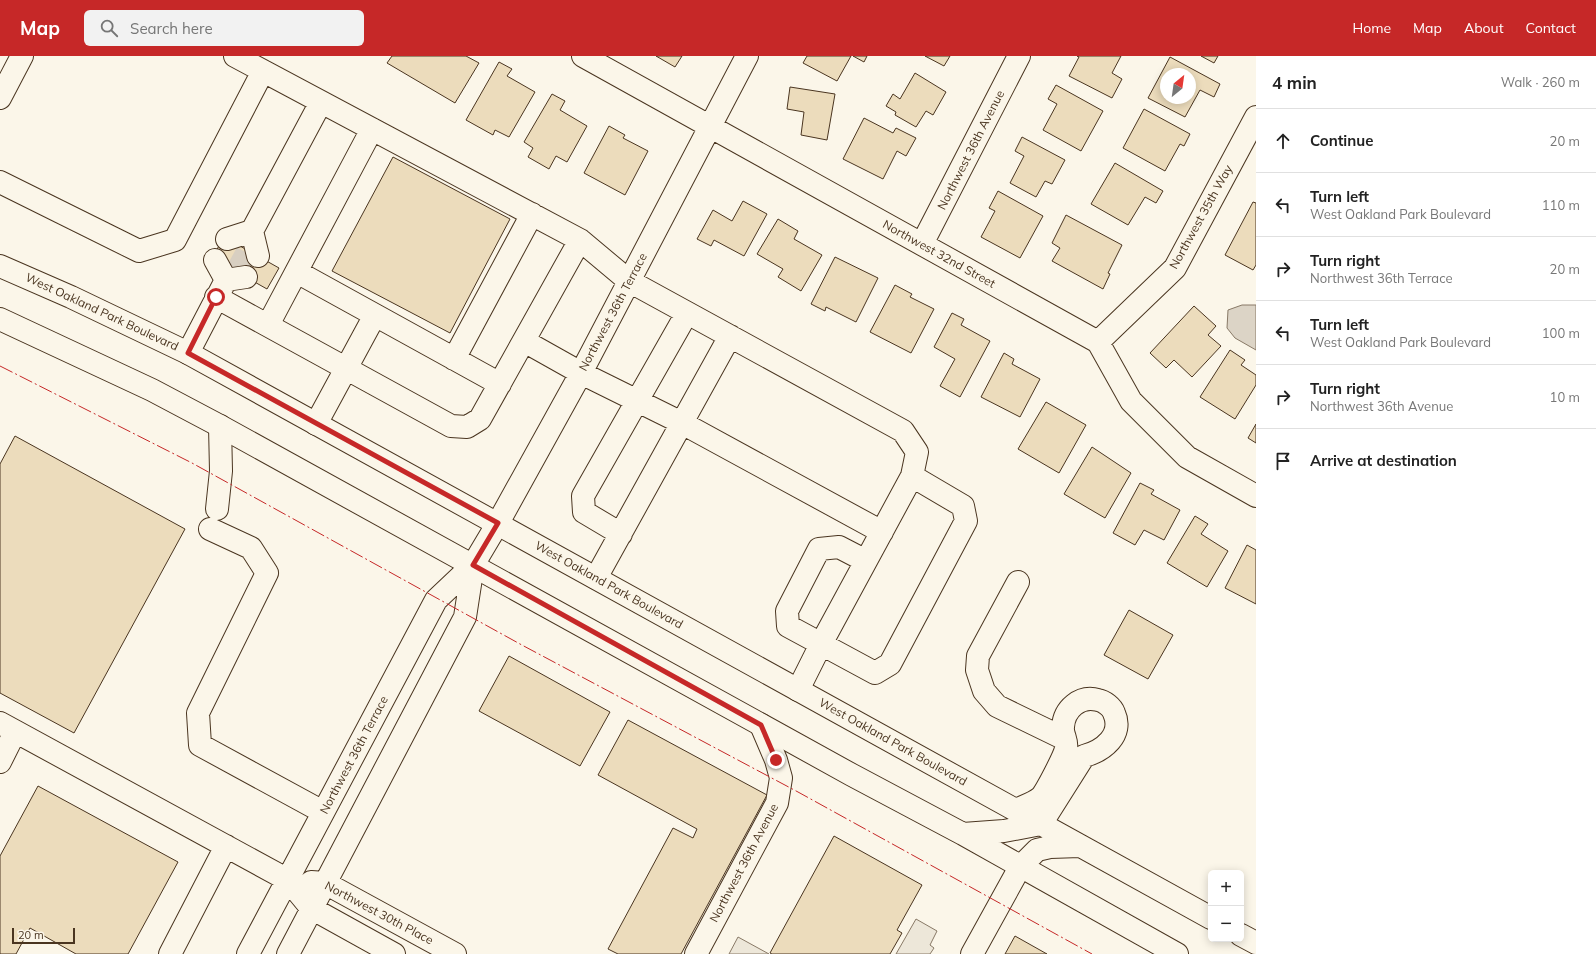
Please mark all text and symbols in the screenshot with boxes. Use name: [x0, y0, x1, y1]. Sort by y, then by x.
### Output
search box: [84, 10, 364, 46]
text: Map: [20, 16, 60, 40]
icon: search: [98, 17, 120, 39]
text: Search here: [130, 19, 213, 38]
text: Home: [1352, 19, 1391, 37]
text: Map: [1413, 19, 1442, 37]
text: About: [1464, 19, 1504, 37]
text: Contact: [1526, 19, 1576, 37]
north arrow: [1160, 68, 1196, 104]
text: 4 min: [1272, 72, 1317, 93]
text: Walk · 260 m: [1501, 74, 1580, 90]
street label: Northwest 36th Avenue: [934, 87, 1007, 212]
icon: ahead: [1272, 130, 1294, 152]
text: Continue: [1310, 131, 1373, 150]
text: 20 m: [1550, 133, 1580, 149]
street label: Northwest 35th Way: [1166, 162, 1236, 271]
text: Turn left: [1310, 187, 1369, 206]
icon: left: [1272, 194, 1294, 216]
text: 110 m: [1542, 197, 1580, 213]
text: West Oakland Park Boulevard: [1310, 206, 1491, 222]
street label: Northwest 32nd Street: [880, 216, 998, 291]
street label: Northwest 36th Terrace: [575, 250, 650, 373]
text: Turn right: [1310, 251, 1380, 270]
icon: right: [1272, 258, 1294, 280]
text: 20 m: [1550, 261, 1580, 277]
street label: West Oakland Park Boulevard: [23, 269, 181, 354]
text: Northwest 36th Terrace: [1310, 270, 1453, 286]
route start: [207, 288, 225, 306]
text: Turn left: [1310, 315, 1369, 334]
icon: left: [1272, 322, 1294, 344]
text: 100 m: [1542, 325, 1580, 341]
text: West Oakland Park Boulevard: [1310, 334, 1491, 350]
text: Turn right: [1310, 379, 1380, 398]
icon: right: [1272, 386, 1294, 408]
text: 10 m: [1550, 389, 1580, 405]
text: Northwest 36th Avenue: [1310, 398, 1453, 414]
icon: arrive: [1272, 450, 1294, 472]
text: Arrive at destination: [1310, 451, 1457, 470]
street label: West Oakland Park Boulevard: [533, 538, 686, 632]
street label: Northwest 36th Terrace: [316, 693, 391, 816]
street label: West Oakland Park Boulevard: [817, 695, 970, 789]
route end: [767, 751, 785, 769]
street label: Northwest 36th Avenue: [706, 801, 781, 925]
map controls: [1208, 870, 1244, 942]
button: +: [1208, 870, 1244, 906]
street label: Northwest 30th Place: [322, 878, 436, 948]
button: −: [1208, 906, 1244, 942]
scale bar: [12, 926, 75, 945]
text: 20 m: [18, 928, 44, 942]

